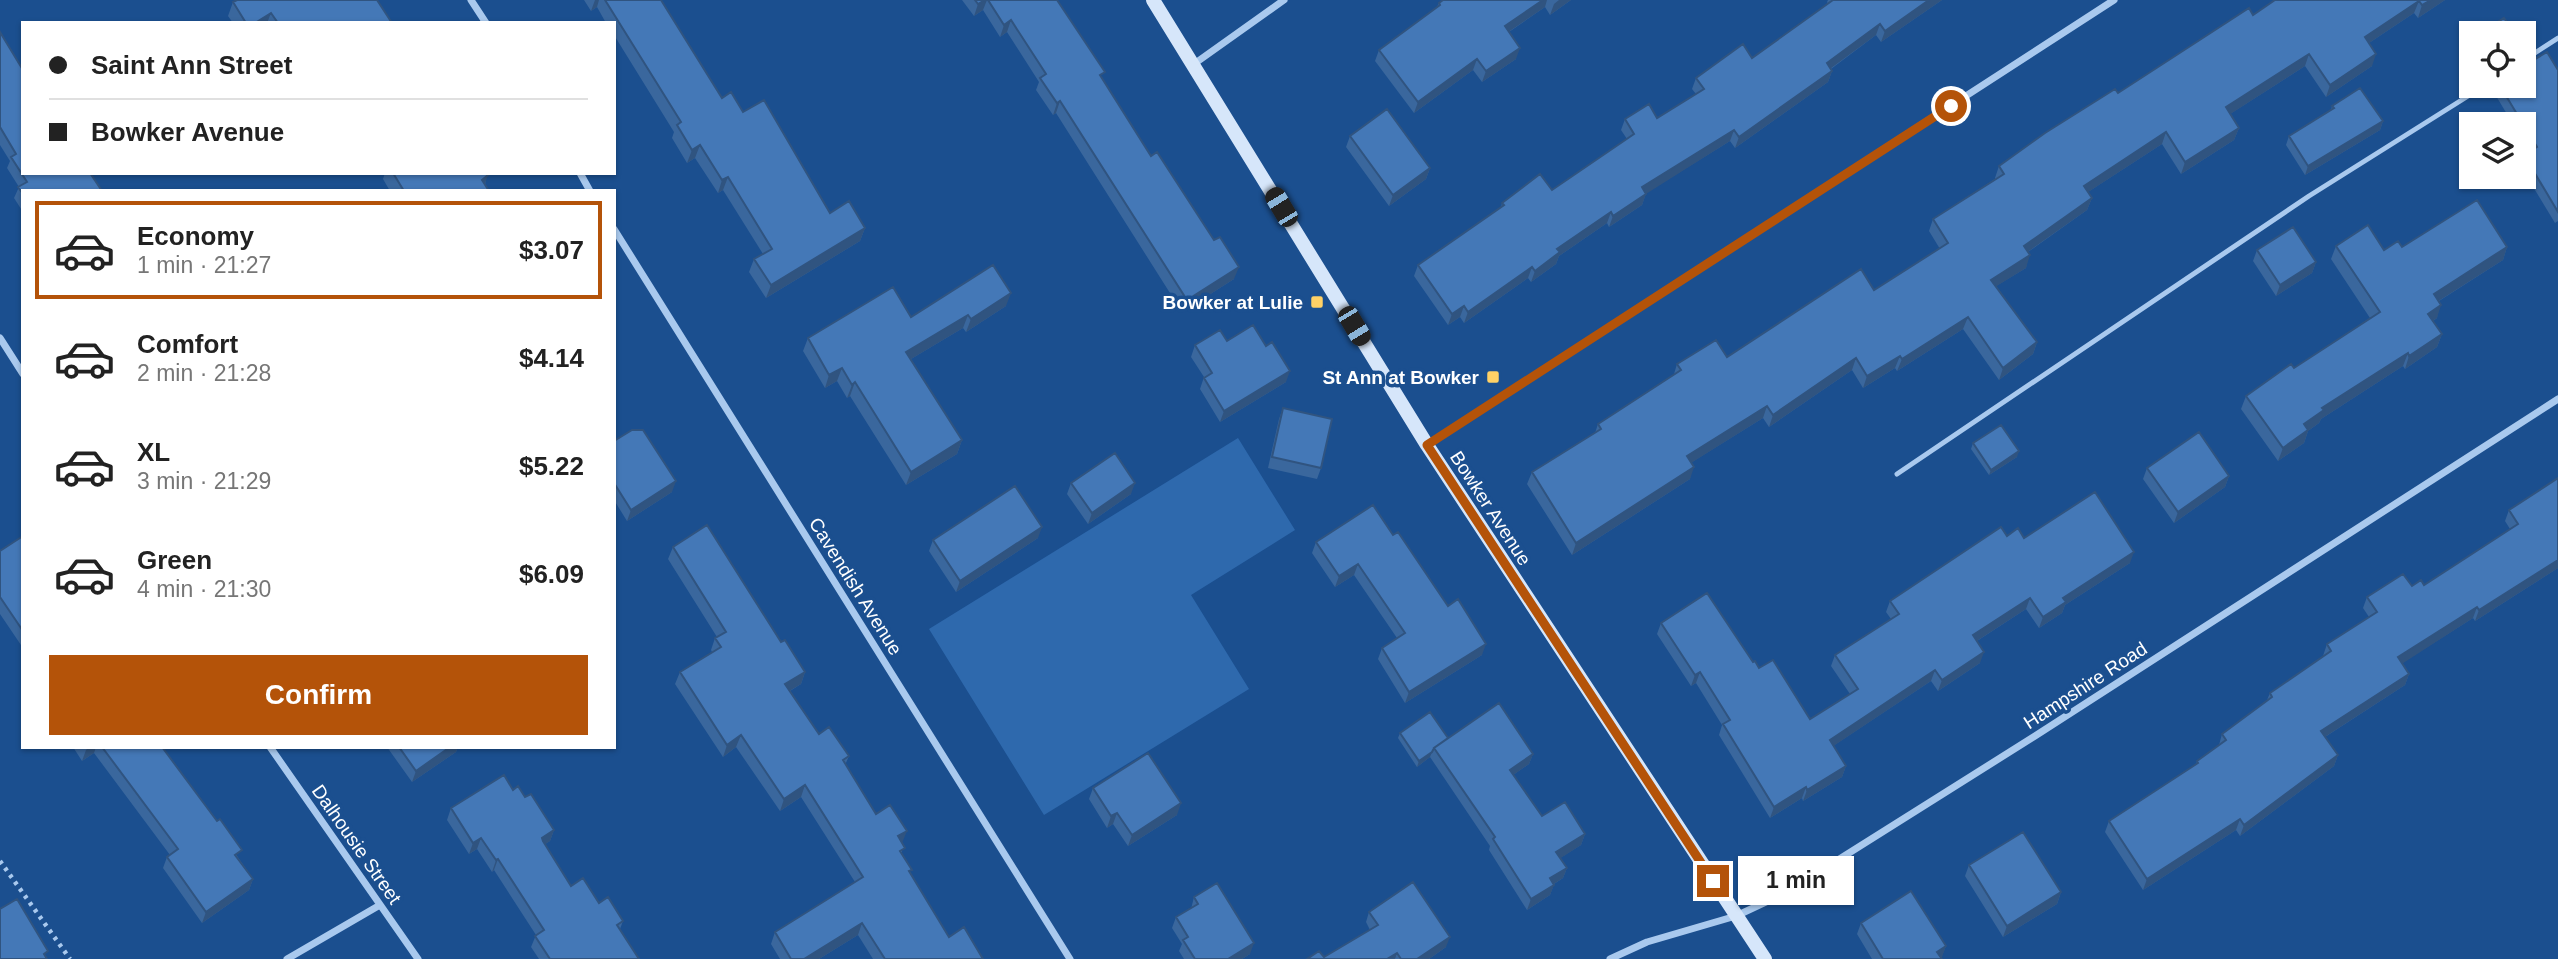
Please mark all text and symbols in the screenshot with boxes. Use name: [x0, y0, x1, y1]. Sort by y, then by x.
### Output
map controls: [2459, 21, 2536, 189]
button: locate: [2459, 21, 2536, 98]
text: Saint Ann Street: [91, 50, 292, 80]
route start: [1935, 90, 1967, 122]
button: layers: [2459, 112, 2536, 189]
text: Bowker Avenue: [91, 117, 284, 147]
car: [1262, 184, 1301, 230]
icon: car: [53, 219, 116, 282]
text: Economy: [137, 221, 254, 251]
text: $3.07: [519, 235, 584, 265]
text: 1 min · 21:27: [137, 252, 271, 278]
place label: Bowker at Lulie: [1163, 292, 1303, 313]
marker: Bowker at Lulie: [1309, 294, 1325, 310]
car: [1335, 303, 1374, 349]
icon: car: [53, 327, 116, 390]
text: Comfort: [137, 329, 238, 359]
text: $4.14: [519, 343, 584, 373]
text: 2 min · 21:28: [137, 360, 271, 386]
place label: St Ann at Bowker: [1322, 367, 1480, 388]
marker: St Ann at Bowker: [1485, 369, 1501, 385]
icon: car: [53, 435, 116, 498]
text: XL: [137, 437, 170, 467]
street label: Bowker Avenue: [1446, 447, 1535, 569]
text: $5.22: [519, 451, 584, 481]
text: 3 min · 21:29: [137, 468, 271, 494]
street label: Cavendish Avenue: [805, 514, 906, 659]
icon: car: [53, 543, 116, 606]
text: Green: [137, 545, 212, 575]
text: $6.09: [519, 559, 584, 589]
text: 4 min · 21:30: [137, 576, 271, 602]
street label: Hampshire Road: [2020, 638, 2151, 733]
button: Confirm: [49, 655, 588, 735]
street label: Dalhousie Street: [308, 781, 406, 908]
callout: 1 min: [1738, 856, 1853, 906]
route end: [1697, 865, 1729, 897]
text: 1 min: [1766, 867, 1826, 893]

